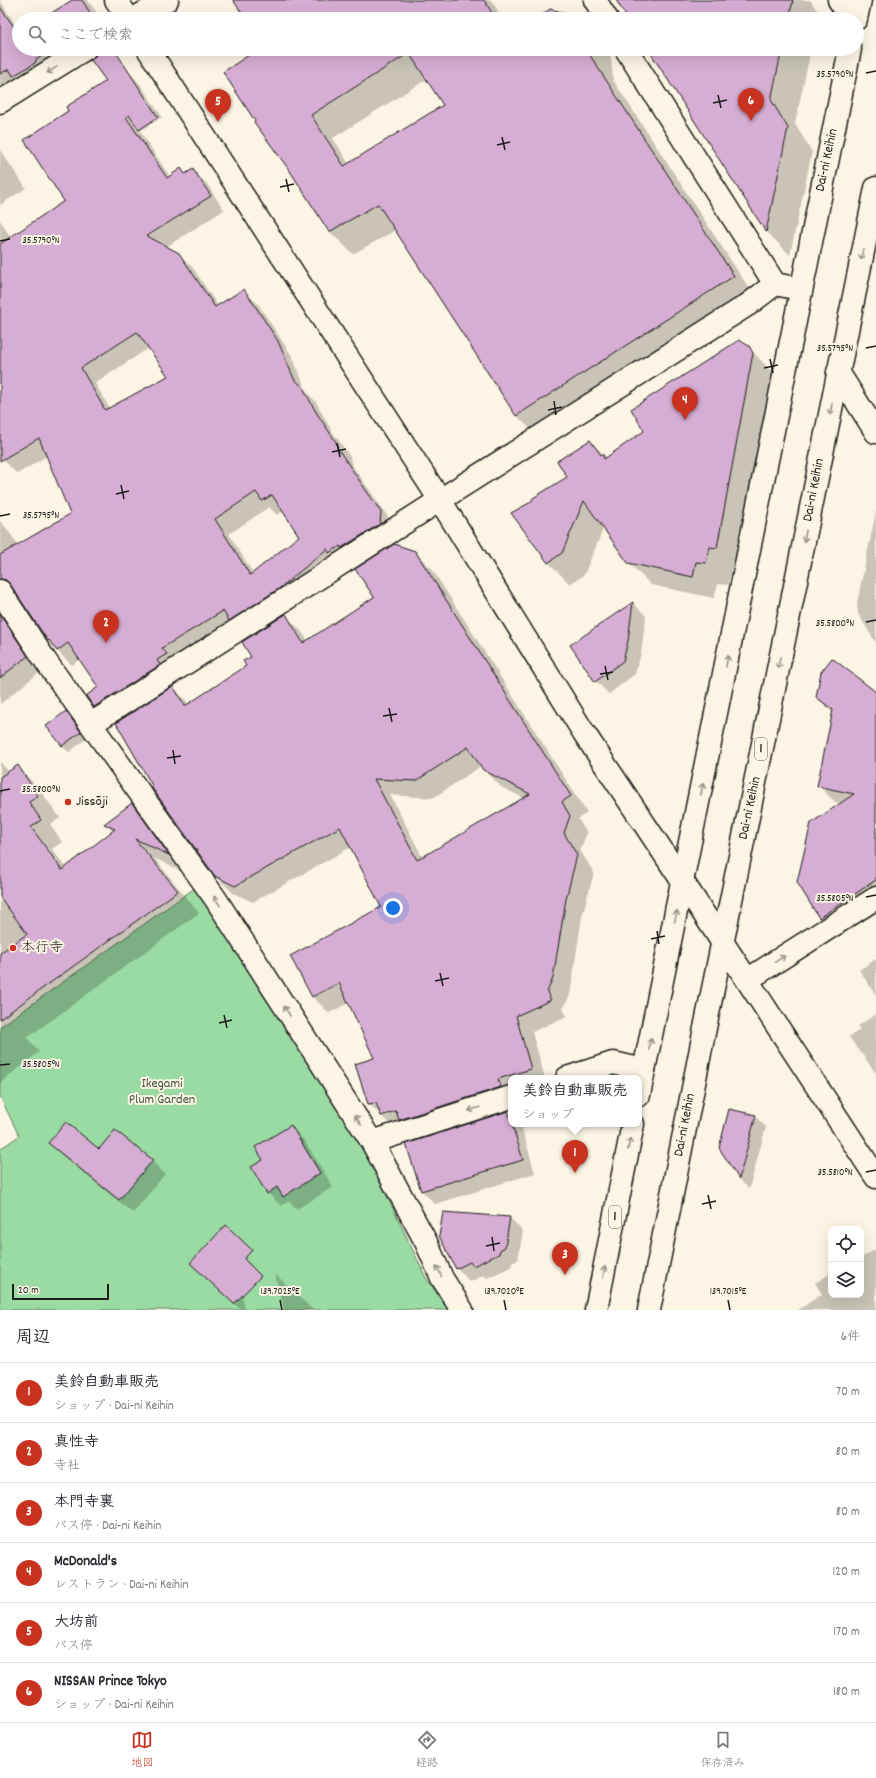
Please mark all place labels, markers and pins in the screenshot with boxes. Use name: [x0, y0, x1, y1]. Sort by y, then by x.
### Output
pin: 6: [738, 88, 764, 121]
pin: 5: [205, 89, 231, 122]
pin: 4: [672, 387, 698, 420]
pin: 2: [93, 610, 119, 643]
place label: Jissōji: [76, 792, 108, 812]
marker: Jissōji: [63, 797, 73, 807]
place label: 本行寺: [21, 938, 63, 958]
marker: 本行寺: [8, 943, 18, 953]
pin: 1: [562, 1140, 588, 1173]
pin: 3: [552, 1242, 578, 1275]

